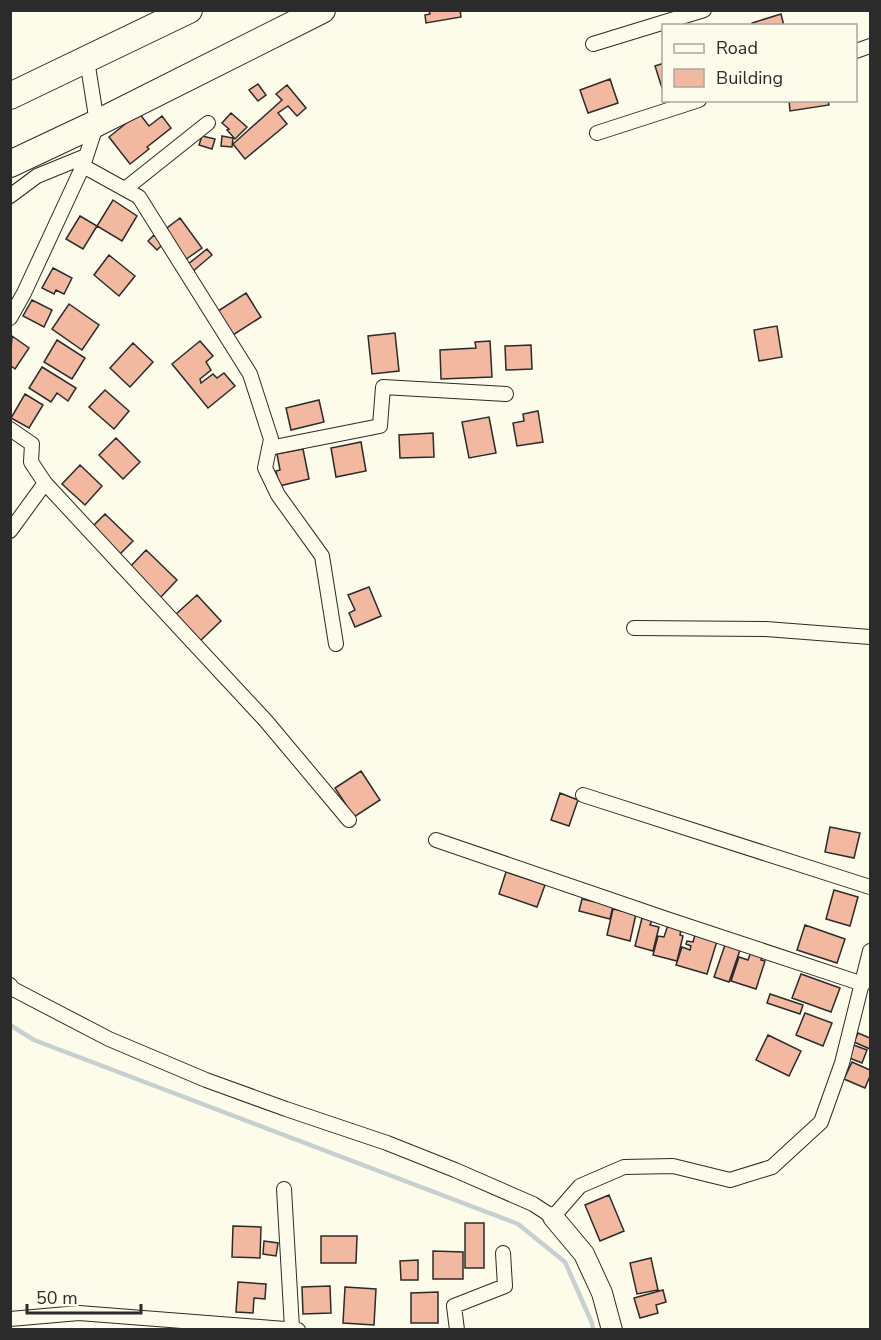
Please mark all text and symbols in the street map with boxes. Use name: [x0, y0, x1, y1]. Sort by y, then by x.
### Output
legend: [662, 24, 857, 102]
text: Road: [716, 36, 758, 60]
text: Building: [716, 66, 783, 90]
scale bar: [27, 1277, 141, 1315]
text: 50 m: [36, 1286, 78, 1310]

